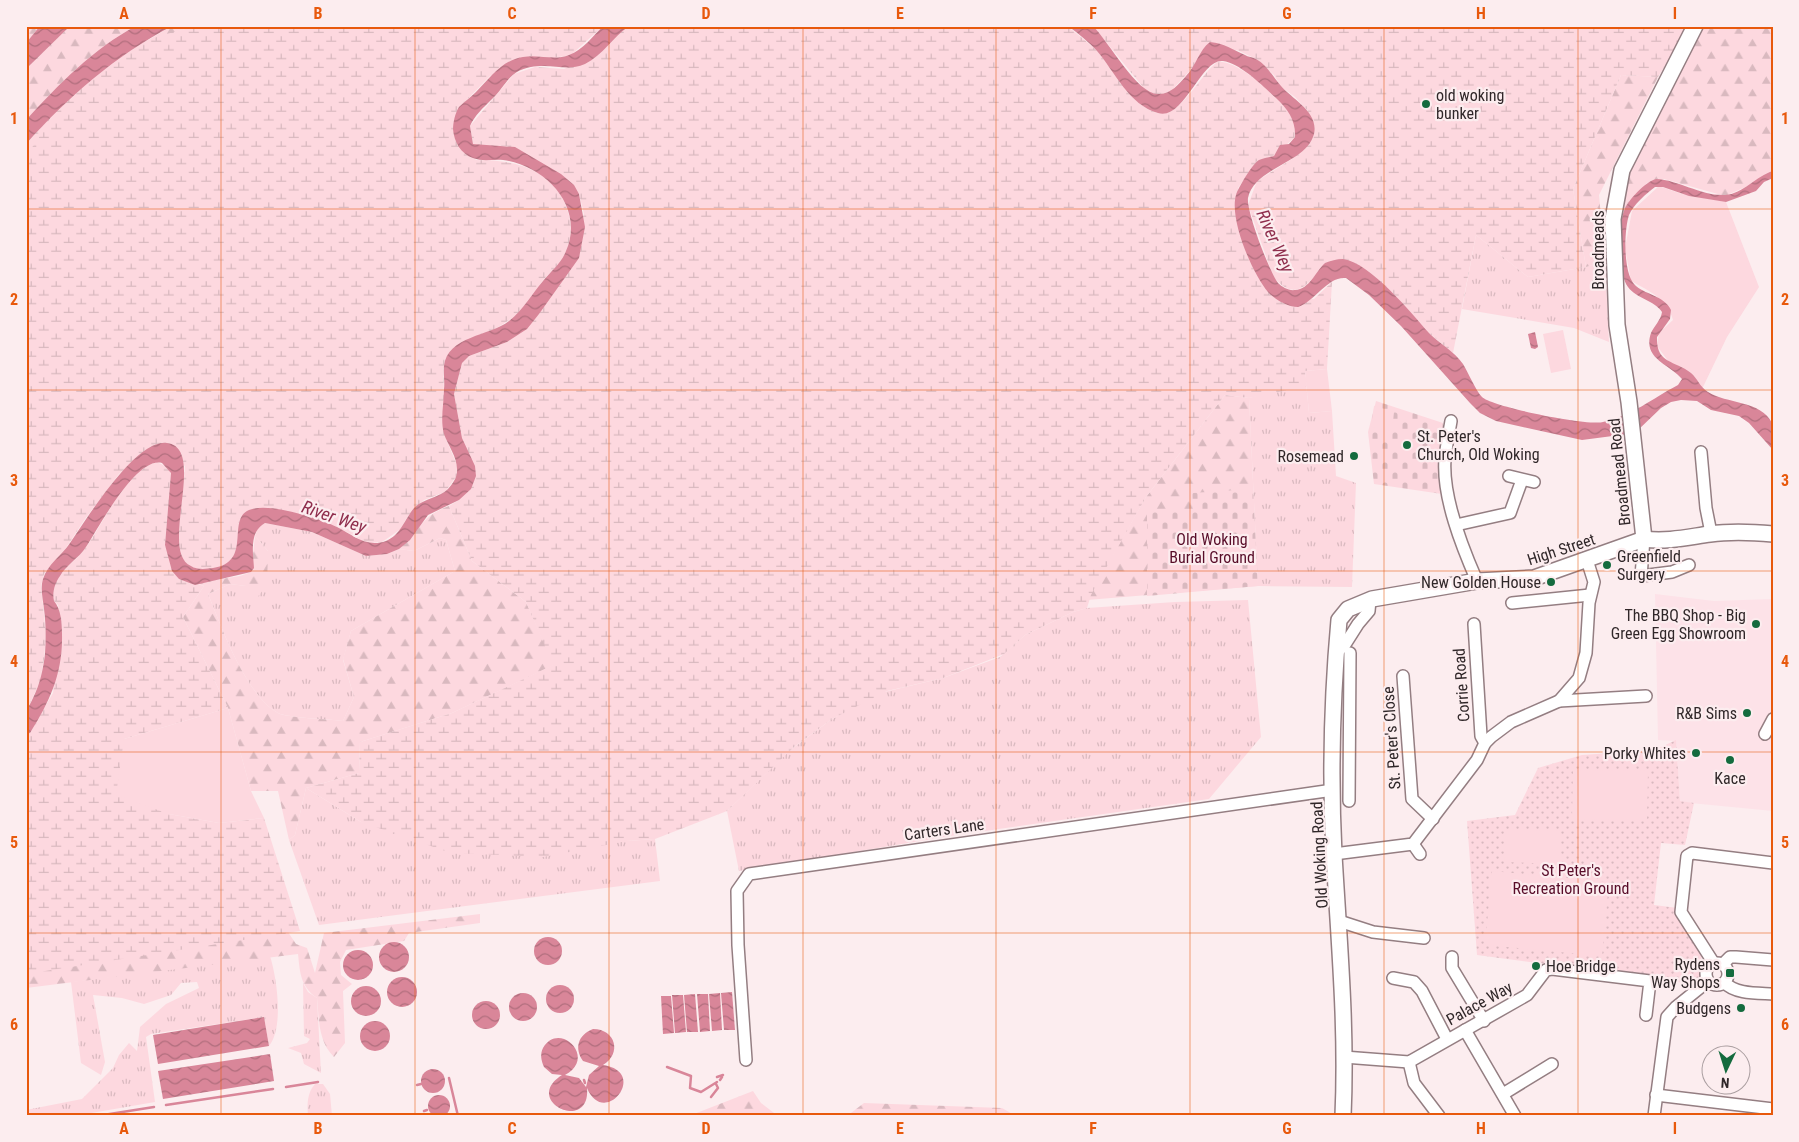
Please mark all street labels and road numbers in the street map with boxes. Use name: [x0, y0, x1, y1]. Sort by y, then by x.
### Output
street label: Broadmeads: [1589, 210, 1608, 290]
street label: Broadmead Road: [1604, 417, 1635, 527]
street label: High Street: [1525, 529, 1598, 569]
street label: Corrie Road: [1449, 647, 1474, 722]
street label: St. Peter's Close: [1378, 686, 1405, 790]
street label: Old Woking Road: [1307, 801, 1332, 909]
street label: Carters Lane: [903, 814, 985, 845]
street label: Palace Way: [1443, 977, 1516, 1029]

